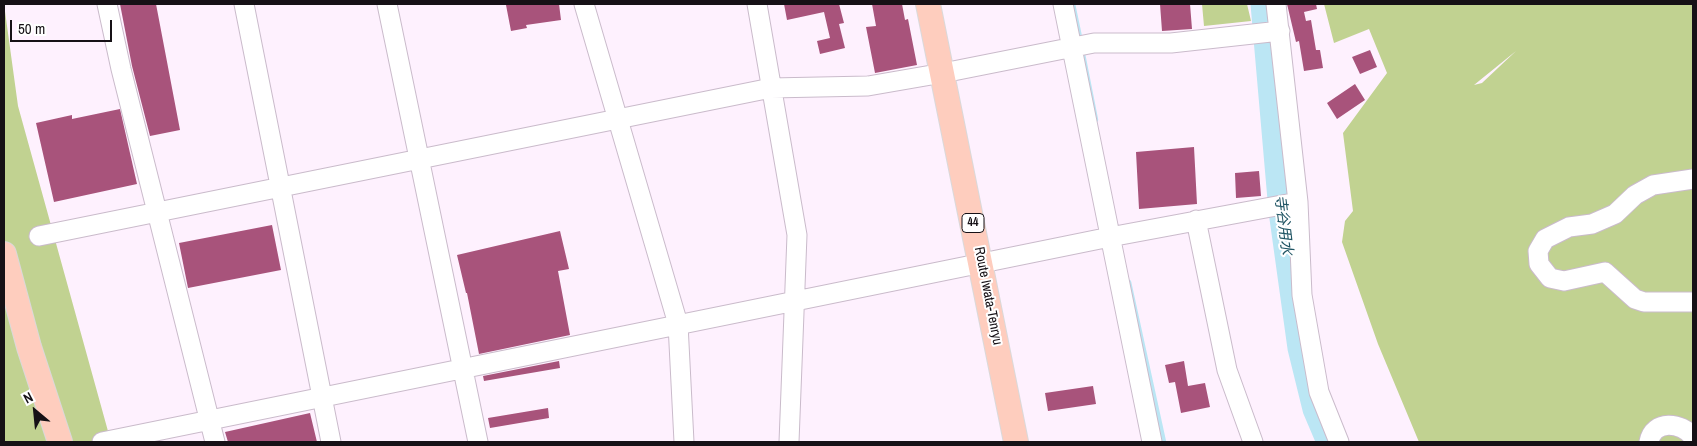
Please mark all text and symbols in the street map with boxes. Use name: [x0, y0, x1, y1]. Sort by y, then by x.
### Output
scale bar: [12, 10, 115, 42]
text: 50 m: [18, 18, 45, 39]
water label: 寺谷用水: [1270, 194, 1296, 256]
road number: 44: [962, 214, 984, 232]
street label: Route Iwata-Tenryu: [970, 246, 1006, 346]
north arrow: [10, 386, 60, 436]
text: N: [20, 388, 36, 408]

